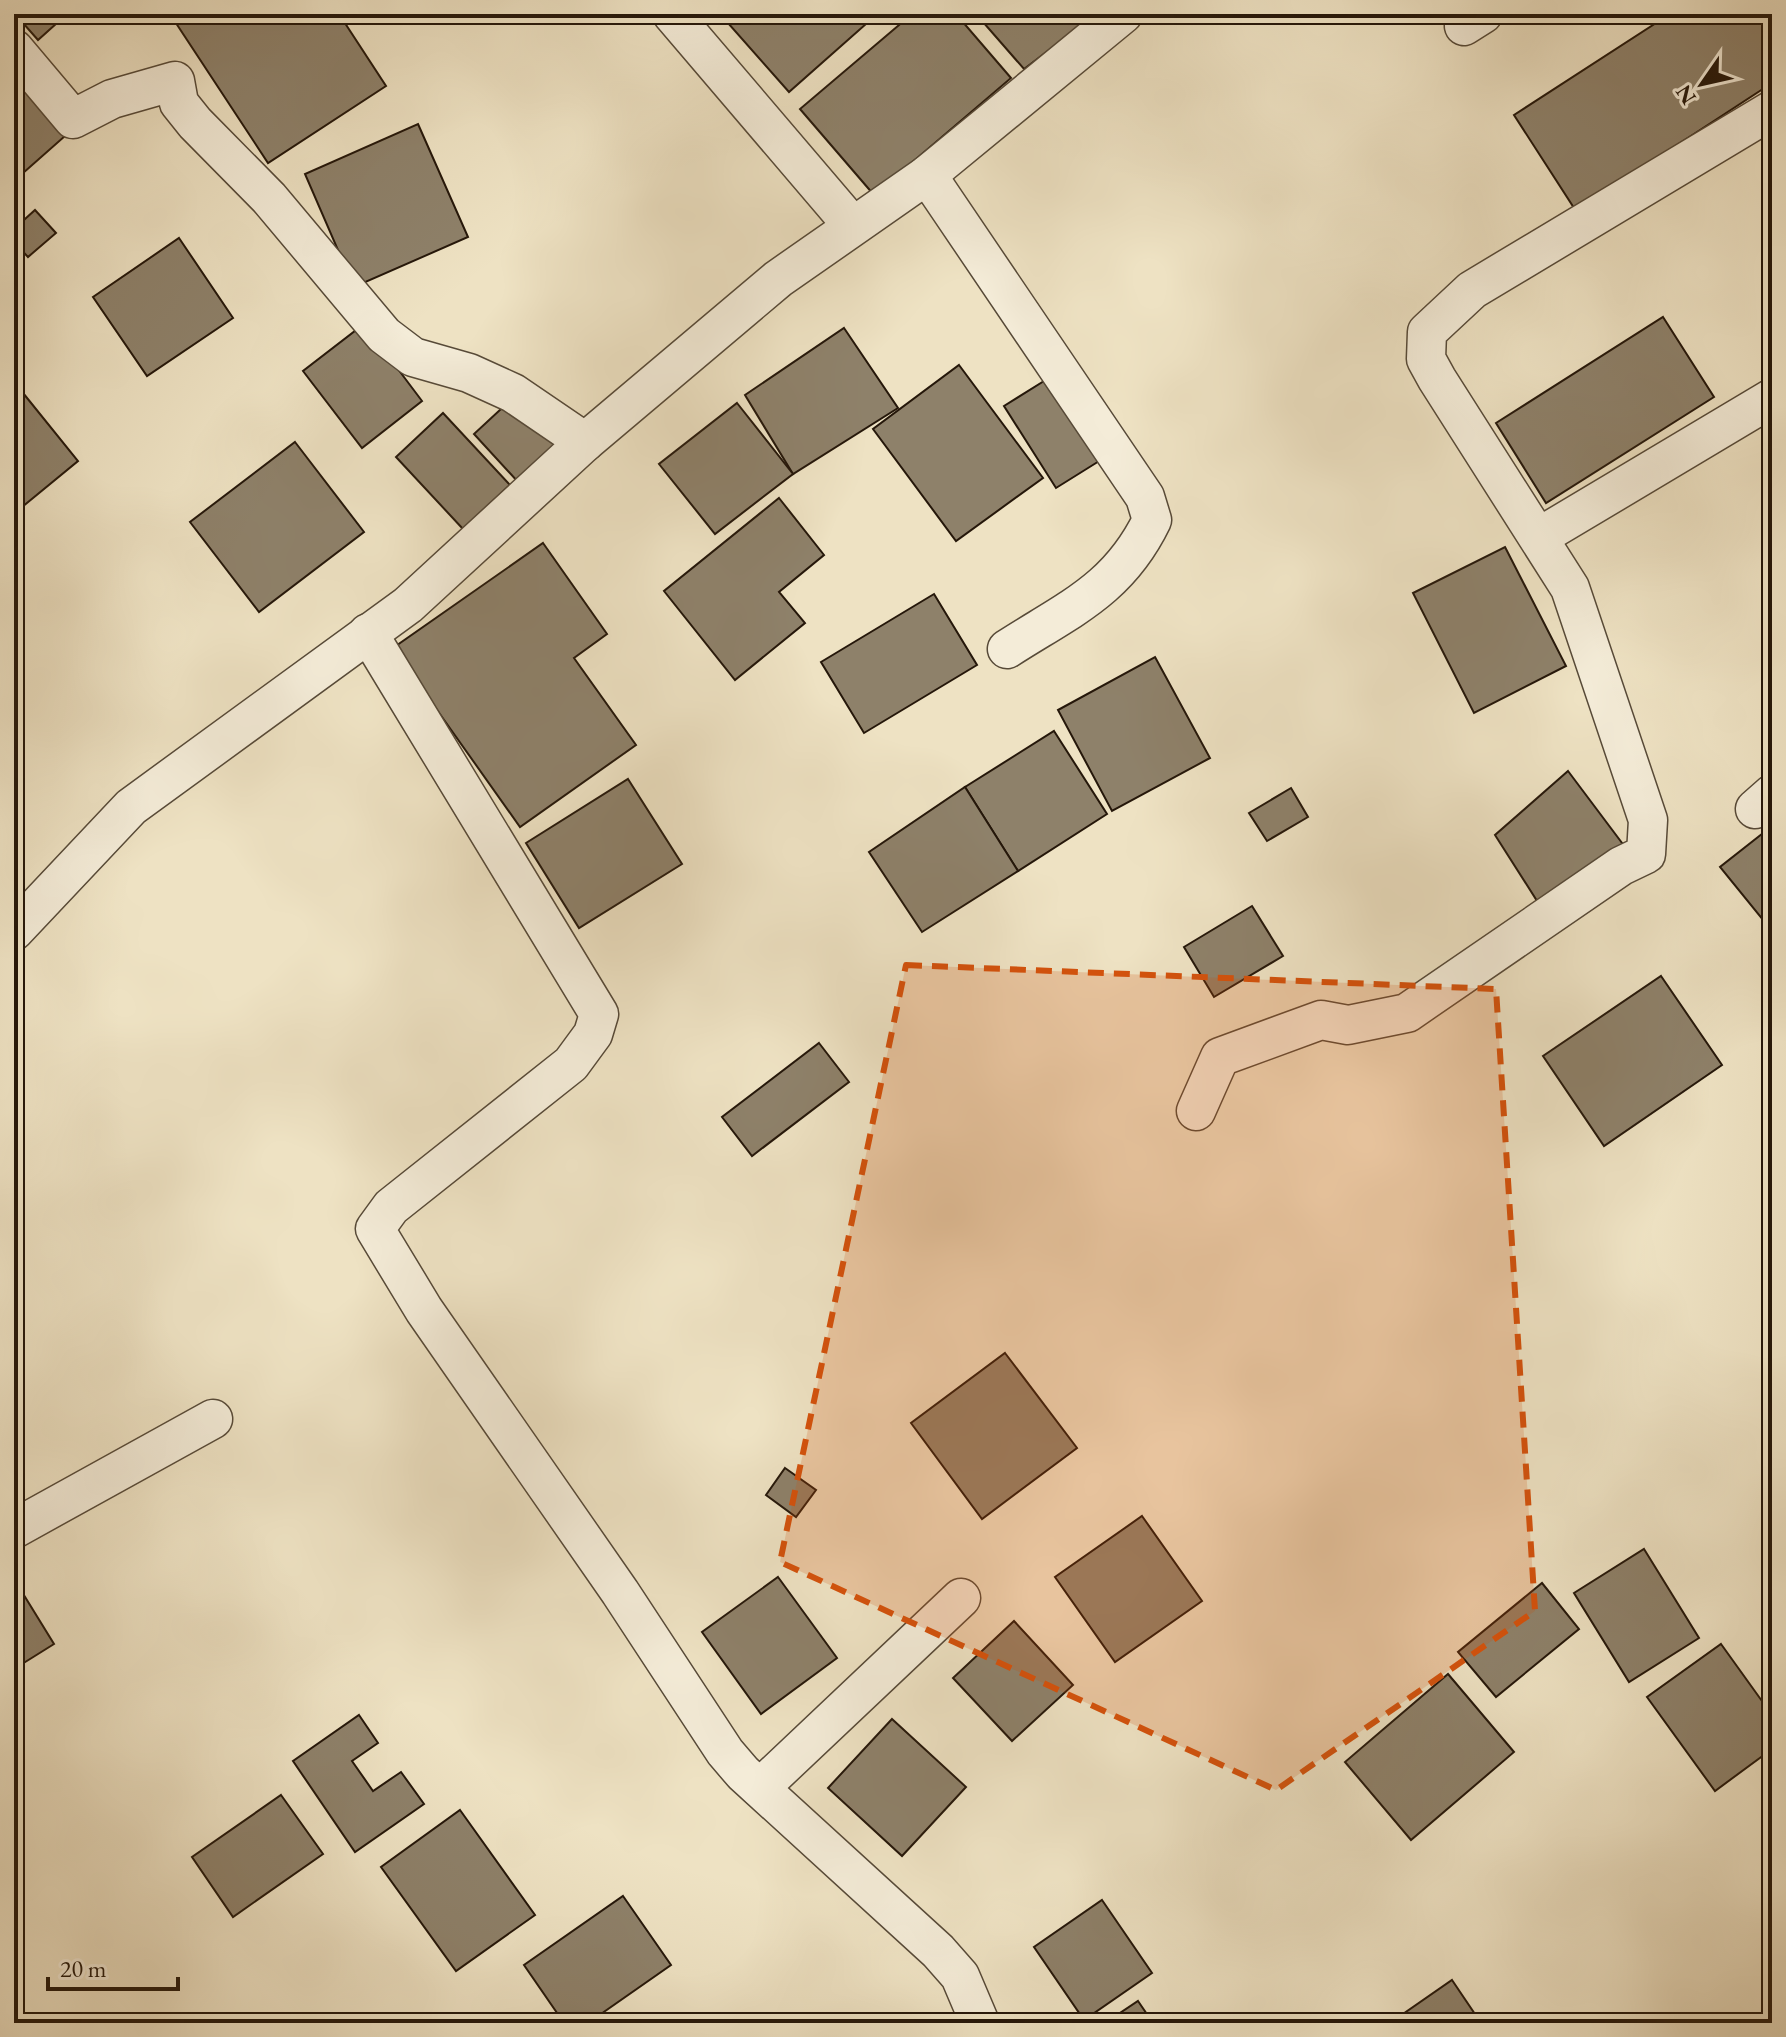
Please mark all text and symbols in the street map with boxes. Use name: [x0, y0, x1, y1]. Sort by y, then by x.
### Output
north arrow: [1662, 44, 1742, 124]
text: N: [1669, 79, 1703, 110]
scale bar: [48, 1941, 178, 1991]
text: 20 m: [60, 1953, 107, 1984]

